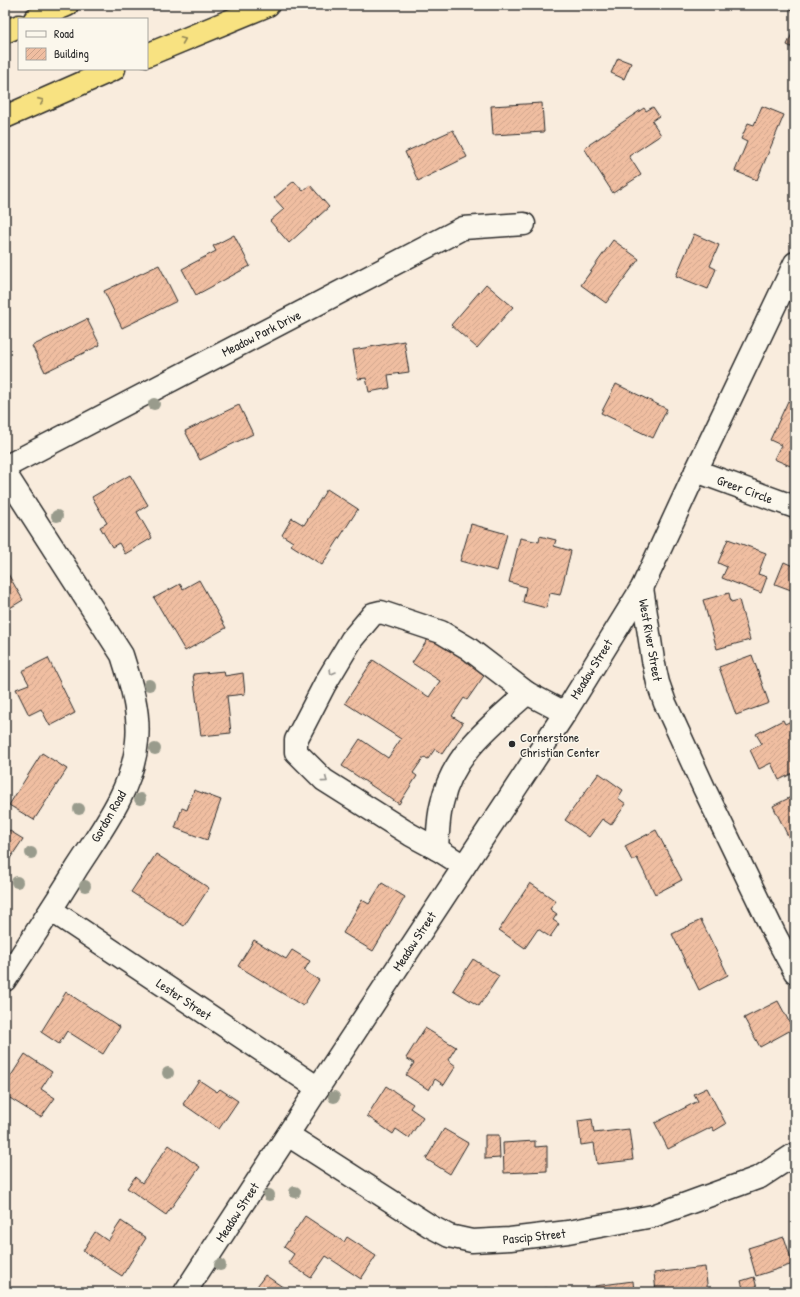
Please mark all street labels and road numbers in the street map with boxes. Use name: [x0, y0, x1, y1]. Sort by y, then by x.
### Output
street label: Meadow Park Drive: [218, 305, 304, 361]
street label: Greer Circle: [715, 471, 775, 507]
street label: West River Street: [635, 598, 667, 683]
street label: Meadow Street: [565, 635, 617, 702]
street label: Gordon Road: [86, 787, 130, 845]
street label: Meadow Street: [388, 907, 440, 974]
street label: Lester Street: [153, 974, 216, 1024]
street label: Meadow Street: [211, 1178, 263, 1245]
street label: Pascip Street: [502, 1224, 567, 1248]

